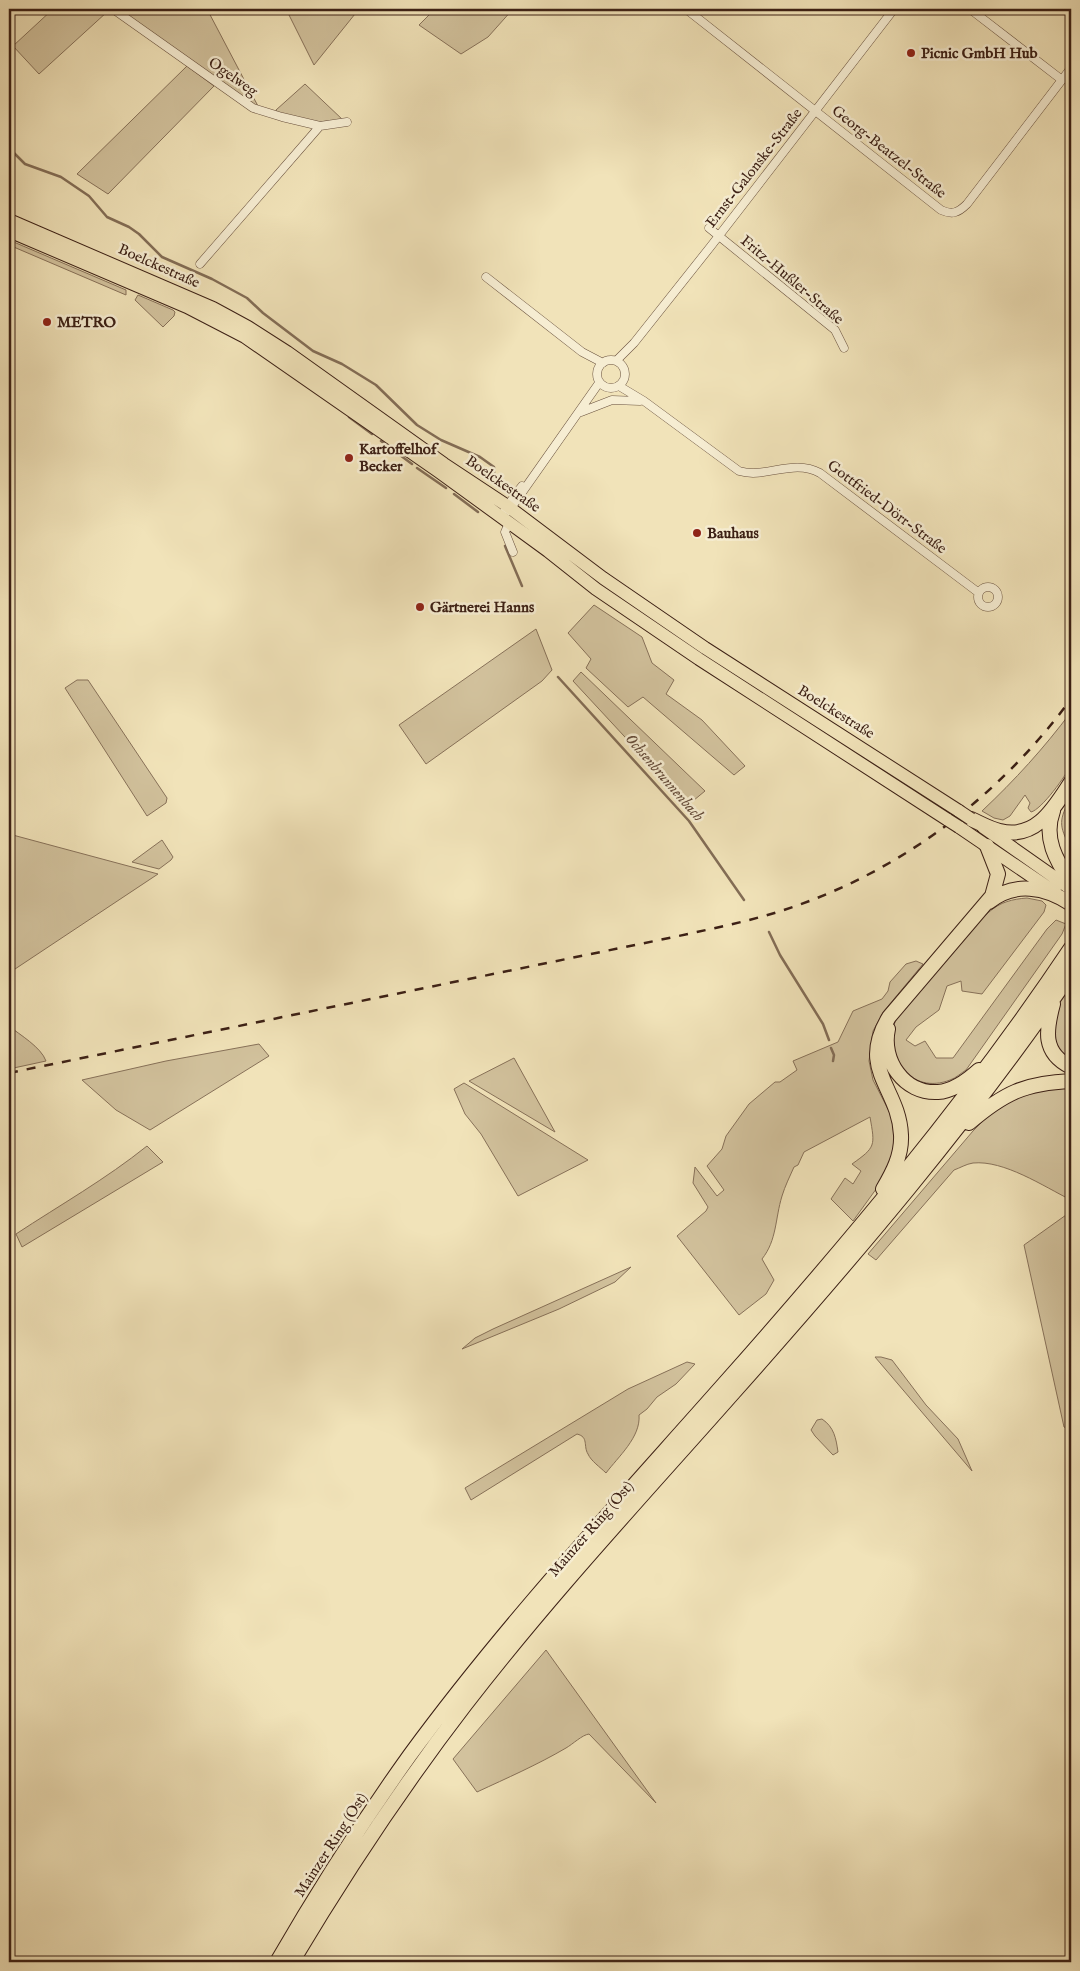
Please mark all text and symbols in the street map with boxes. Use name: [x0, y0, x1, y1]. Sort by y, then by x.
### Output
place label: Picnic GmbH Hub: [921, 44, 1038, 63]
marker: Picnic GmbH Hub: [905, 47, 917, 59]
street label: Ogelweg: [205, 53, 262, 101]
street label: Georg-Beatzel-Straße: [828, 101, 950, 203]
street label: Ernst-Galonske-Straße: [701, 104, 807, 231]
street label: Fritz-Hußler-Straße: [737, 231, 848, 329]
street label: Boelckestraße: [115, 240, 203, 292]
place label: METRO: [57, 313, 117, 332]
marker: METRO: [41, 316, 53, 328]
place label: Kartoffelhof Becker: [359, 440, 439, 476]
street label: Boelckestraße: [462, 451, 544, 517]
marker: Kartoffelhof Becker: [343, 452, 355, 464]
street label: Gottfried-Dörr-Straße: [824, 456, 951, 558]
place label: Bauhaus: [707, 524, 759, 543]
marker: Bauhaus: [691, 527, 703, 539]
place label: Gärtnerei Hanns: [430, 598, 535, 617]
marker: Gärtnerei Hanns: [414, 601, 426, 613]
street label: Boelckestraße: [794, 681, 878, 743]
water label: Ochsenbrunnenbach: [620, 730, 708, 826]
street label: Mainzer Ring (Ost): [544, 1477, 638, 1581]
street label: Mainzer Ring (Ost): [290, 1789, 372, 1901]

